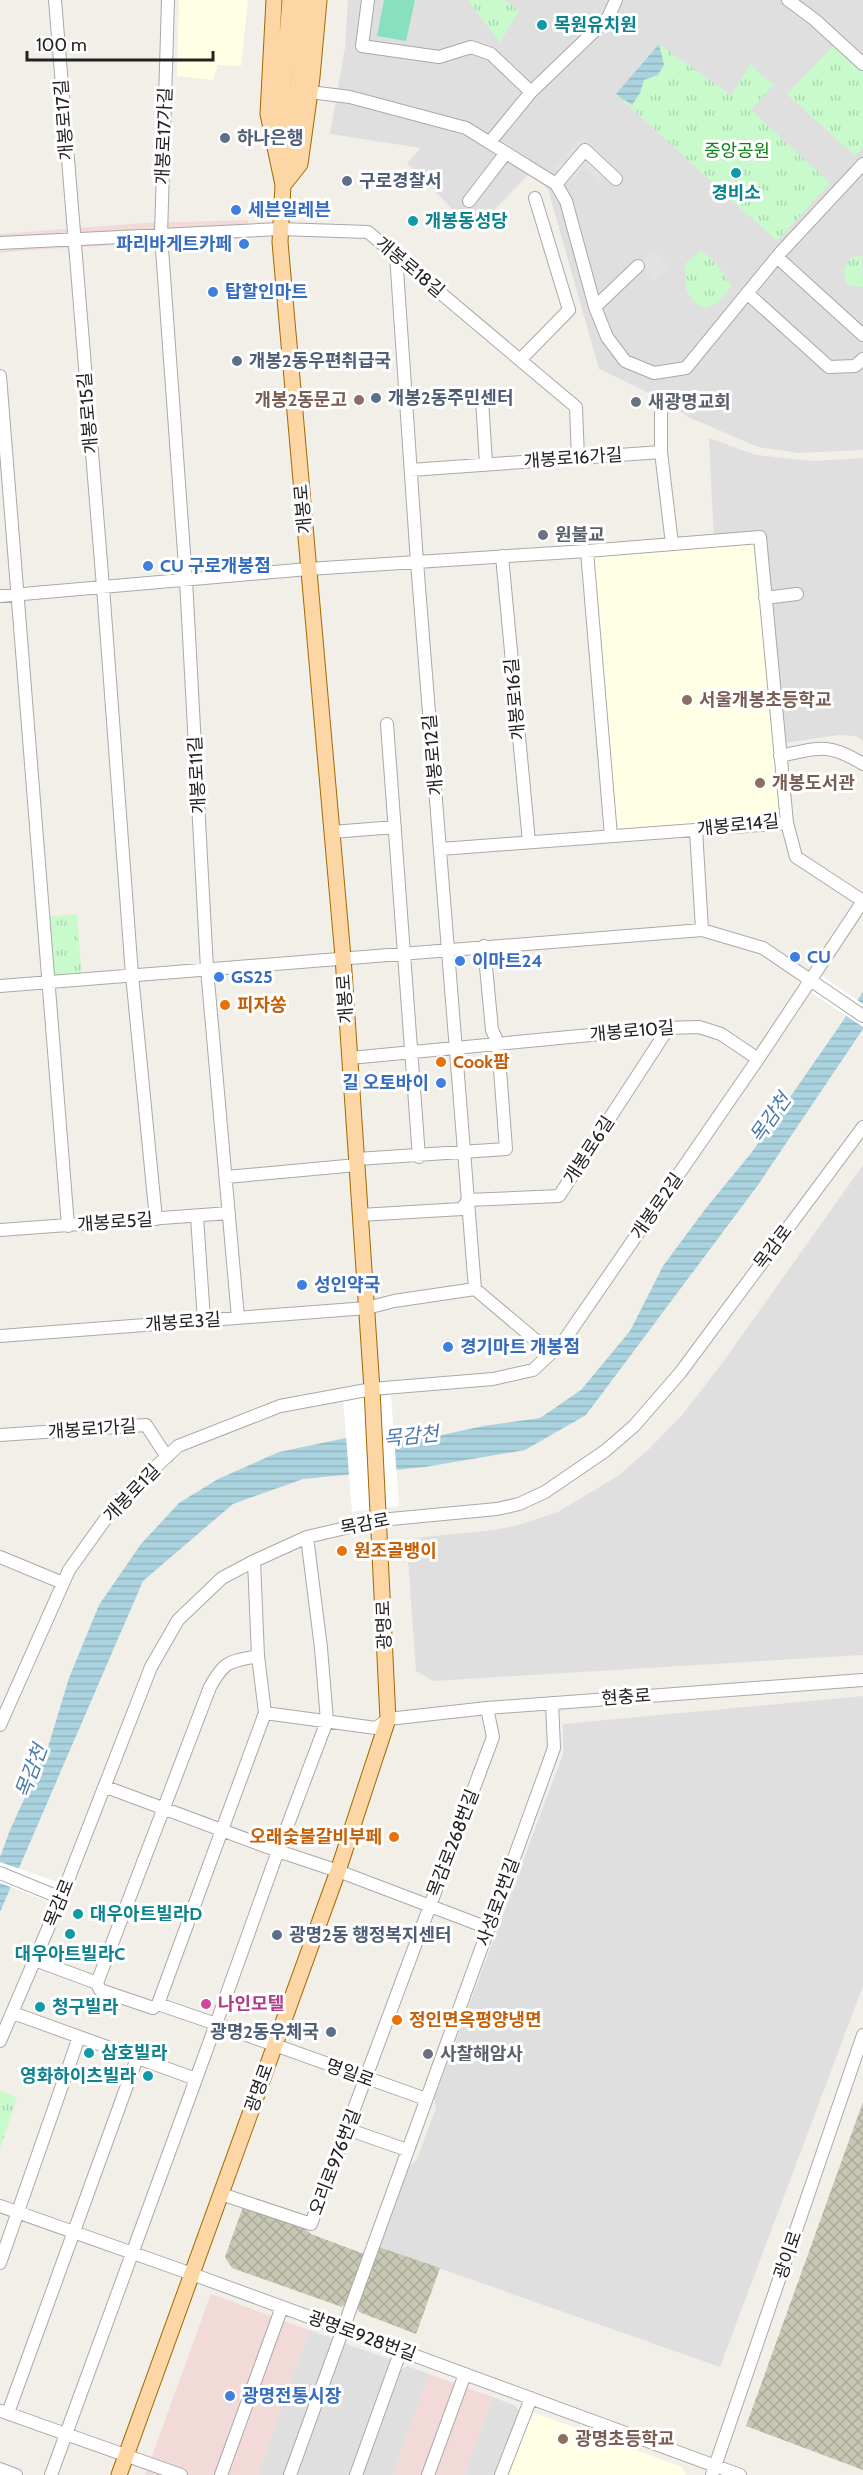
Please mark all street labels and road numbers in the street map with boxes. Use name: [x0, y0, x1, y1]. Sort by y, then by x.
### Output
street label: 개봉로17길: [50, 79, 78, 161]
street label: 개봉로17가길: [151, 87, 177, 185]
street label: 개봉로18길: [371, 232, 449, 302]
street label: 개봉로15길: [73, 371, 103, 455]
street label: 개봉로16가길: [523, 444, 623, 472]
street label: 개봉로: [290, 483, 316, 535]
street label: 개봉로16길: [500, 657, 530, 741]
street label: 개봉로12길: [418, 713, 448, 797]
street label: 개봉로11길: [184, 735, 210, 815]
street label: 개봉로14길: [696, 810, 780, 840]
street label: 개봉로: [332, 973, 358, 1025]
street label: 개봉로10길: [589, 1016, 675, 1046]
street label: 개봉로6길: [559, 1112, 619, 1188]
street label: 개봉로2길: [626, 1169, 688, 1243]
street label: 개봉로5길: [76, 1208, 154, 1236]
street label: 목감로: [749, 1221, 797, 1273]
street label: 개봉로3길: [144, 1308, 222, 1336]
street label: 개봉로1가길: [47, 1415, 137, 1443]
street label: 개봉로1길: [99, 1459, 165, 1527]
street label: 목감로: [339, 1508, 391, 1540]
street label: 광명로: [372, 1600, 396, 1650]
street label: 현충로: [600, 1684, 652, 1710]
street label: 목감로268번길: [422, 1786, 484, 1900]
street label: 사성로2번길: [472, 1855, 524, 1949]
street label: 목감로: [39, 1876, 79, 1930]
street label: 명일로: [323, 2054, 377, 2092]
street label: 광명로: [240, 2061, 278, 2115]
street label: 오리로976번길: [305, 2106, 365, 2218]
street label: 광이로: [770, 2228, 806, 2282]
street label: 광명로928번길: [305, 2306, 419, 2366]

